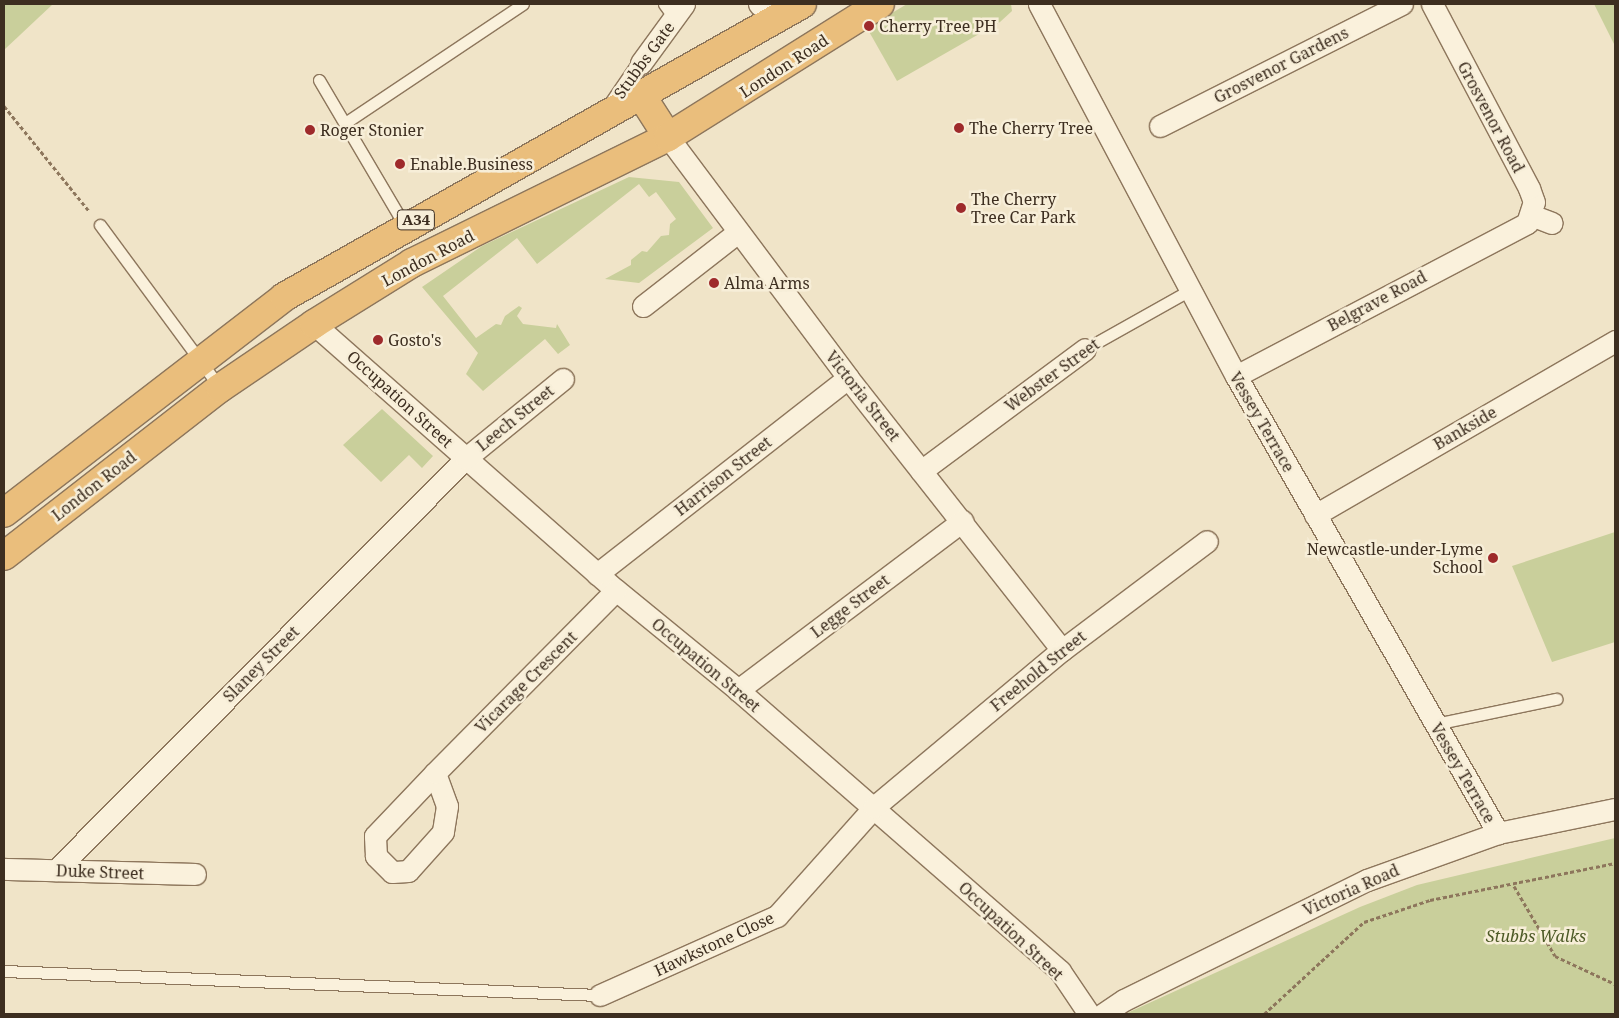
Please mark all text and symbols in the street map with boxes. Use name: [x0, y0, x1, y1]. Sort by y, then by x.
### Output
place label: Cherry Tree PH: [879, 16, 997, 36]
street label: Stubbs Gate: [610, 18, 678, 102]
marker: Cherry Tree PH: [863, 20, 875, 32]
street label: Grosvenor Gardens: [1211, 23, 1351, 107]
street label: London Road: [736, 30, 832, 102]
street label: Grosvenor Road: [1454, 58, 1528, 176]
place label: The Cherry Tree: [969, 118, 1093, 138]
place label: Roger Stonier: [320, 120, 424, 140]
marker: The Cherry Tree: [953, 122, 965, 134]
marker: Roger Stonier: [304, 124, 316, 136]
place label: Enable.Business: [410, 154, 533, 174]
marker: Enable.Business: [394, 158, 406, 170]
place label: The Cherry Tree Car Park: [971, 189, 1076, 227]
marker: The Cherry Tree Car Park: [955, 202, 967, 214]
road number: A34: [396, 208, 436, 232]
street label: London Road: [379, 226, 477, 290]
street label: Belgrave Road: [1324, 267, 1430, 335]
place label: Alma Arms: [724, 273, 810, 293]
marker: Alma Arms: [708, 277, 720, 289]
place label: Gosto's: [388, 330, 441, 350]
marker: Gosto's: [372, 334, 384, 346]
street label: Webster Street: [1001, 334, 1103, 416]
street label: Occupation Street: [343, 346, 457, 452]
street label: Victoria Street: [822, 347, 904, 445]
street label: Vessey Terrace: [1226, 369, 1298, 475]
street label: Leech Street: [472, 381, 558, 455]
street label: Bankside: [1430, 402, 1500, 454]
street label: Harrison Street: [671, 432, 775, 520]
street label: London Road: [48, 447, 140, 525]
place label: Newcastle-under-Lyme School: [1307, 539, 1483, 577]
marker: Newcastle-under-Lyme School: [1487, 552, 1499, 564]
street label: Legge Street: [807, 570, 893, 642]
street label: Occupation Street: [648, 614, 764, 716]
street label: Slaney Street: [219, 622, 303, 706]
street label: Vicarage Crescent: [471, 627, 581, 737]
street label: Freehold Street: [986, 627, 1090, 715]
street label: Vessey Terrace: [1427, 720, 1499, 826]
street label: Victoria Road: [1300, 860, 1402, 920]
street label: Duke Street: [56, 861, 144, 883]
street label: Occupation Street: [955, 878, 1067, 984]
street label: Hawkstone Close: [651, 908, 777, 980]
park label: Stubbs Walks: [1486, 926, 1586, 946]

